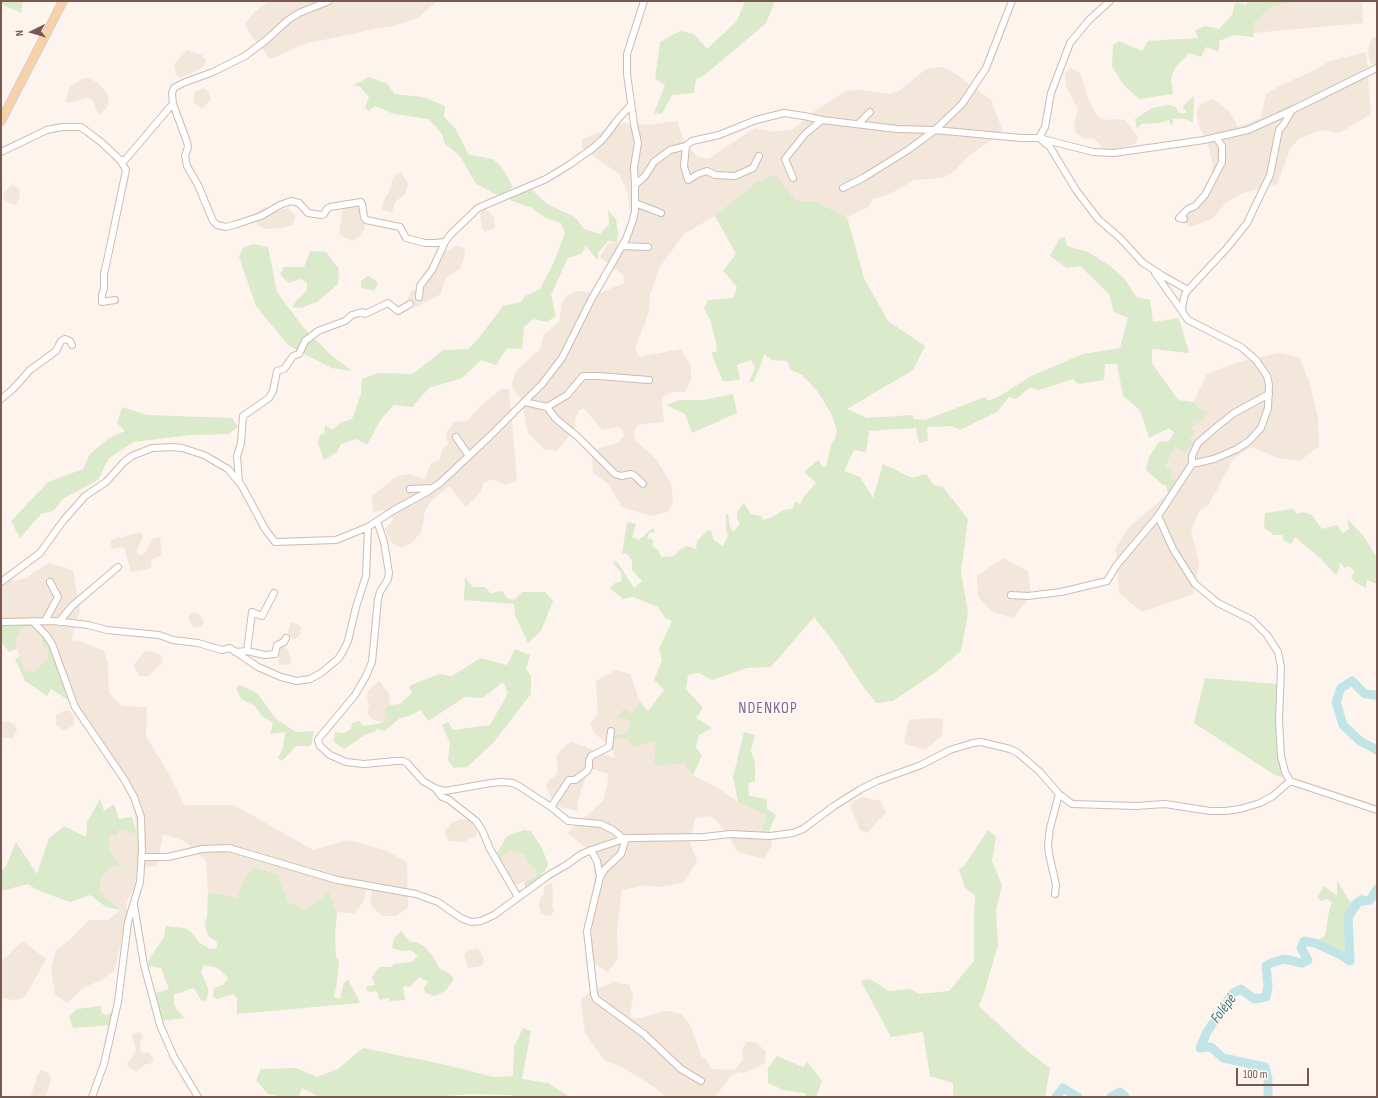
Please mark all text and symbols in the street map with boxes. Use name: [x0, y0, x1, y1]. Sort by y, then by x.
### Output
north arrow: [12, 12, 52, 52]
text: N: [13, 30, 26, 37]
district label: NDENKOP: [738, 699, 798, 719]
water label: Folépé: [1207, 991, 1241, 1027]
scale bar: [1238, 1060, 1311, 1086]
text: 100 m: [1243, 1067, 1268, 1082]

